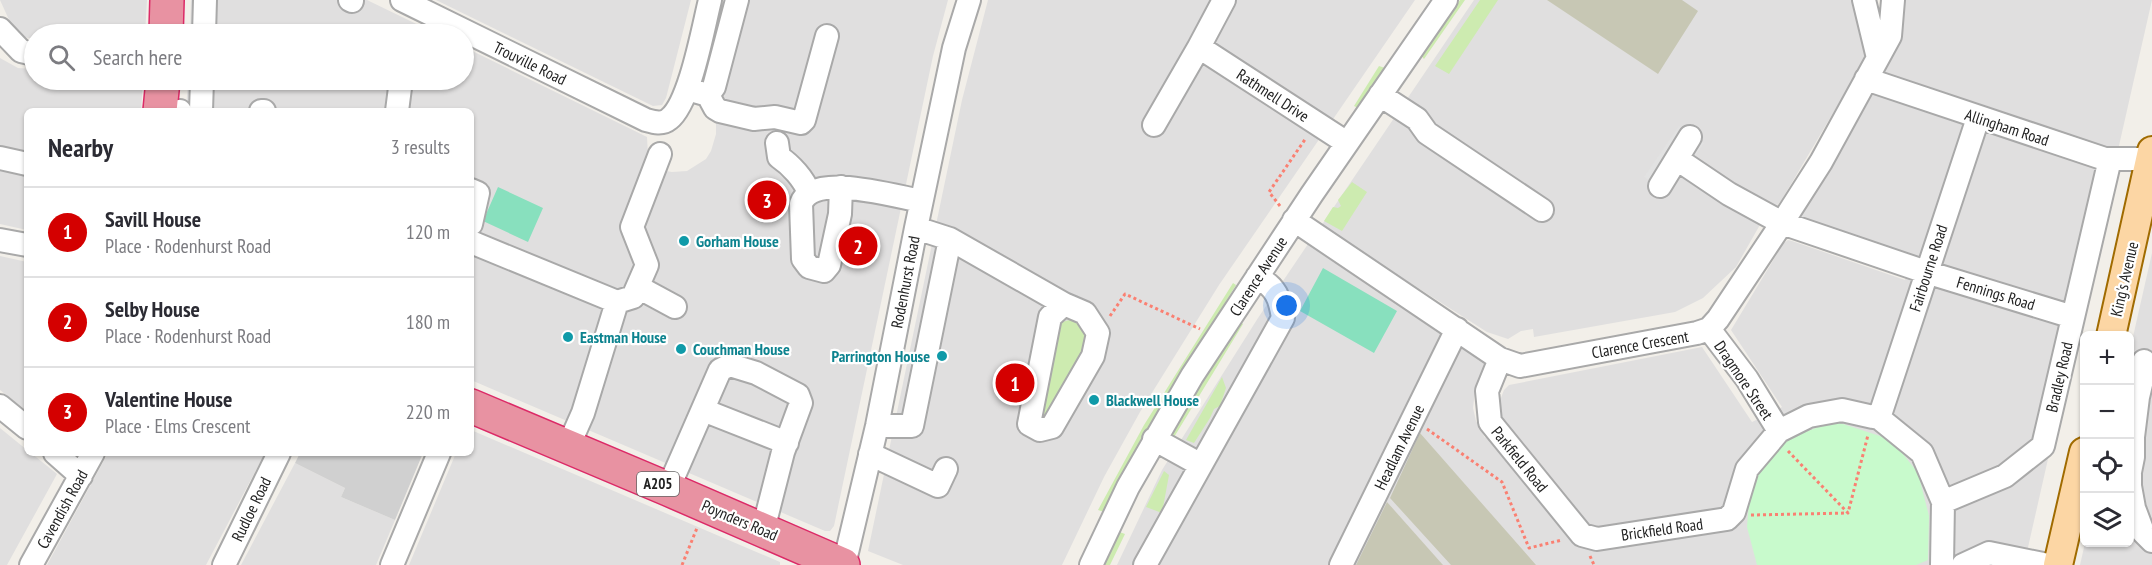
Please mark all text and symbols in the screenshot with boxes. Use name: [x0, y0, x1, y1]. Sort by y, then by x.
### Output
search box: [24, 24, 474, 90]
street label: Trouville Road: [490, 37, 570, 89]
icon: search: [45, 41, 78, 74]
text: Search here: [93, 43, 182, 71]
street label: Rathmell Drive: [1233, 64, 1313, 126]
street label: Allingham Road: [1963, 104, 2052, 150]
text: Nearby: [48, 131, 113, 164]
text: 3 results: [391, 134, 450, 160]
pin: 3: [748, 178, 786, 222]
text: Savill House: [105, 205, 201, 233]
text: 1: [63, 219, 72, 245]
text: 120 m: [406, 219, 450, 245]
street label: Fairbourne Road: [1905, 222, 1951, 314]
pin: 2: [838, 224, 878, 268]
place label: Gorham House: [696, 231, 779, 251]
street label: Clarence Avenue: [1225, 232, 1291, 320]
text: Place · Rodenhurst Road: [105, 233, 271, 259]
marker: Gorham House: [677, 234, 691, 248]
street label: Rodenhurst Road: [886, 234, 924, 330]
street label: King's Avenue: [2106, 240, 2142, 318]
street label: Fennings Road: [1954, 272, 2038, 314]
your location: [1272, 291, 1301, 320]
text: Selby House: [105, 295, 200, 323]
text: 2: [63, 309, 72, 335]
text: 180 m: [406, 309, 450, 335]
text: Place · Rodenhurst Road: [105, 323, 271, 349]
street label: Clarence Crescent: [1590, 326, 1691, 362]
place label: Eastman House: [580, 327, 667, 347]
marker: Eastman House: [561, 330, 575, 344]
map controls: [2080, 331, 2134, 547]
button: +: [2080, 331, 2134, 385]
street label: Dragmore Street: [1710, 337, 1778, 424]
place label: Couchman House: [693, 339, 790, 359]
street label: Bradley Road: [2041, 340, 2077, 414]
marker: Couchman House: [674, 342, 688, 356]
place label: Parrington House: [831, 346, 930, 366]
marker: Parrington House: [935, 349, 949, 363]
pin: 1: [996, 360, 1034, 406]
text: Valentine House: [105, 385, 232, 413]
button: −: [2080, 385, 2134, 439]
place label: Blackwell House: [1106, 390, 1199, 410]
marker: Blackwell House: [1087, 393, 1101, 407]
text: 3: [63, 399, 72, 425]
text: 220 m: [406, 399, 450, 425]
street label: Headlam Avenue: [1370, 401, 1428, 493]
text: Place · Elms Crescent: [105, 413, 250, 439]
street label: Parkfield Road: [1487, 422, 1553, 496]
button: locate: [2080, 439, 2134, 493]
street label: Cavendish Road: [32, 466, 92, 552]
road number: A205: [637, 472, 679, 496]
street label: Rudloe Road: [227, 473, 275, 545]
button: layers: [2080, 493, 2134, 547]
street label: Poynders Road: [699, 495, 781, 545]
street label: Brickfield Road: [1620, 513, 1704, 545]

